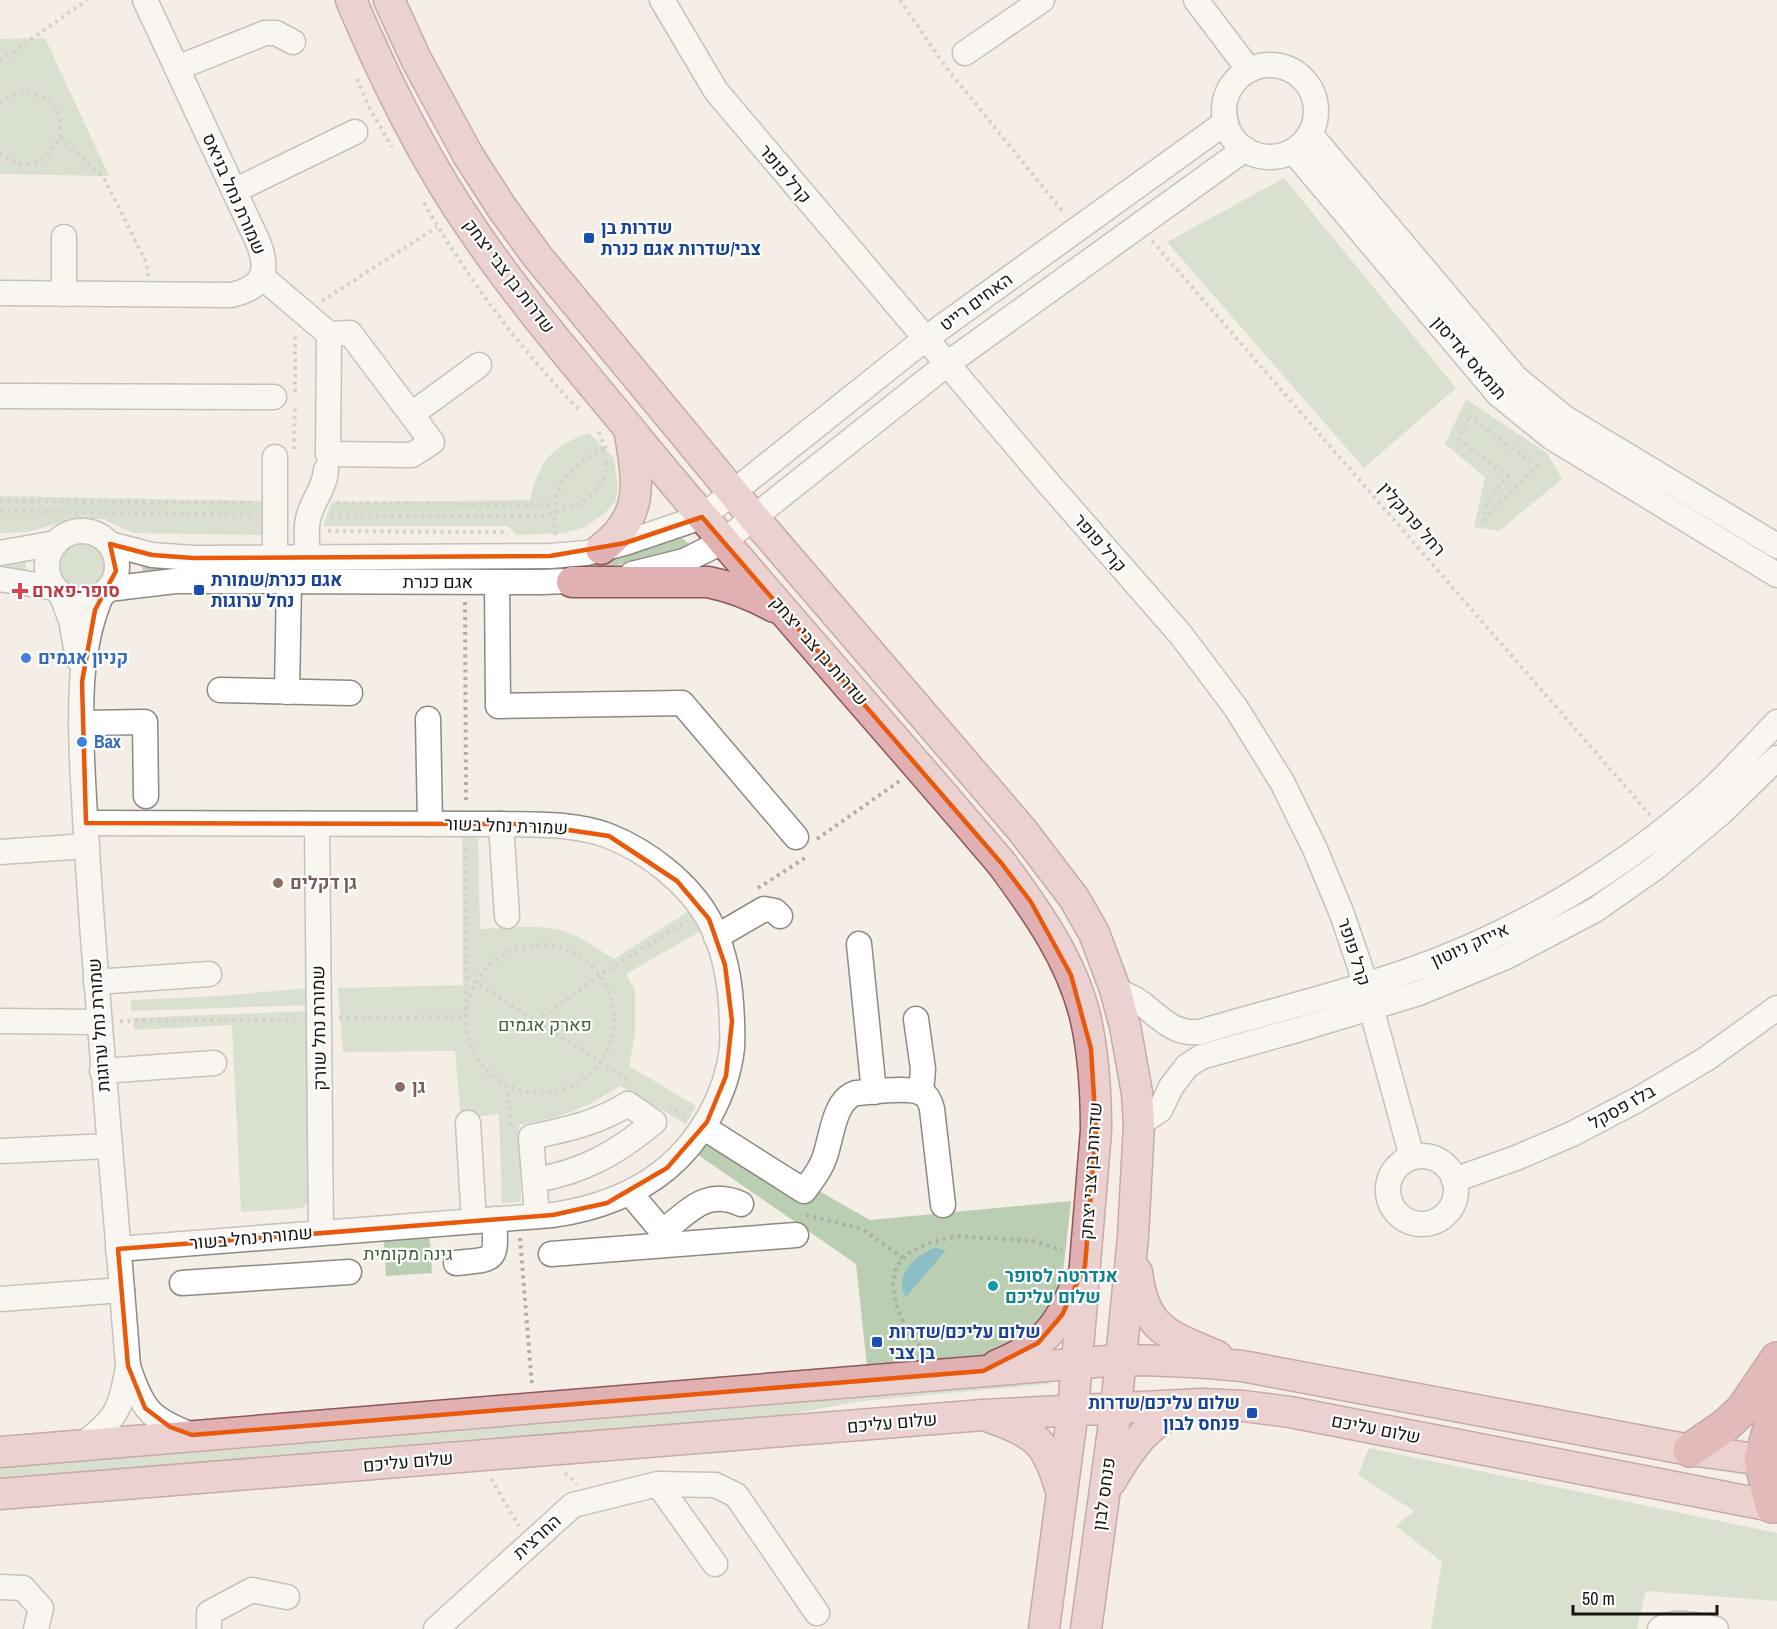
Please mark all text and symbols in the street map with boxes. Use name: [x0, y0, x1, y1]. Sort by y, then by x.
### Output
street label: שמורת נחל בניאס: [197, 129, 272, 258]
street label: קרל פופר: [753, 139, 817, 209]
street label: שדרות בן צבי יצחק: [458, 213, 561, 338]
place label: שדרות בן צבי/שדרות אגם כנרת: [601, 215, 761, 261]
marker: שדרות בן צבי/שדרות אגם כנרת: [582, 231, 596, 245]
street label: האחים רייט: [934, 267, 1017, 337]
street label: תומאס אדיסון: [1426, 310, 1513, 405]
street label: רחל פרנקלין: [1373, 476, 1452, 561]
street label: קרל פופר: [1068, 508, 1133, 577]
place label: אגם כנרת/שמורת נחל ערוגות: [211, 567, 342, 613]
street label: אגם כנרת: [403, 569, 473, 594]
place label: סופר-פארם: [32, 578, 120, 603]
marker: אגם כנרת/שמורת נחל ערוגות: [192, 583, 206, 597]
marker: סופר-פארם: [13, 584, 27, 598]
street label: שדרות בן צבי יצחק: [765, 590, 874, 711]
place label: קניון אגמים: [38, 645, 128, 670]
marker: קניון אגמים: [19, 651, 33, 665]
place label: Bax: [94, 729, 122, 754]
marker: Bax: [75, 735, 89, 749]
street label: שמורת נחל בשור: [444, 811, 568, 840]
place label: גן דקלים: [290, 870, 357, 895]
marker: גן דקלים: [271, 876, 285, 890]
street label: קרל פופר: [1332, 915, 1377, 989]
street label: אייזק ניוטון: [1427, 916, 1513, 973]
street label: שמורת נחל ערוגות: [81, 957, 116, 1093]
street label: שמורת נחל שורק: [305, 965, 332, 1091]
park label: פארק אגמים: [498, 1012, 592, 1037]
place label: גן: [412, 1074, 426, 1099]
street label: בלז פסקל: [1584, 1078, 1660, 1135]
marker: גן: [393, 1080, 407, 1094]
street label: שדרות בן צבי יצחק: [1073, 1101, 1108, 1241]
street label: שמורת נחל בשור: [188, 1220, 314, 1255]
park label: גינה מקומית: [363, 1241, 453, 1266]
place label: אנדרטה לסופר שלום עליכם: [1005, 1263, 1118, 1309]
marker: אנדרטה לסופר שלום עליכם: [986, 1279, 1000, 1293]
place label: שלום עליכם/שדרות בן צבי: [889, 1319, 1041, 1365]
marker: שלום עליכם/שדרות בן צבי: [870, 1335, 884, 1349]
place label: שלום עליכם/שדרות פנחס לבון: [1088, 1390, 1240, 1436]
street label: שלום עליכם: [846, 1406, 938, 1439]
marker: שלום עליכם/שדרות פנחס לבון: [1245, 1406, 1259, 1420]
street label: שלום עליכם: [1329, 1408, 1423, 1449]
street label: שלום עליכם: [362, 1445, 454, 1478]
street label: פנחס לבון: [1086, 1456, 1121, 1532]
street label: החרצית: [507, 1508, 566, 1565]
scale bar: [1573, 1578, 1717, 1616]
text: 50 m: [1582, 1586, 1615, 1611]

